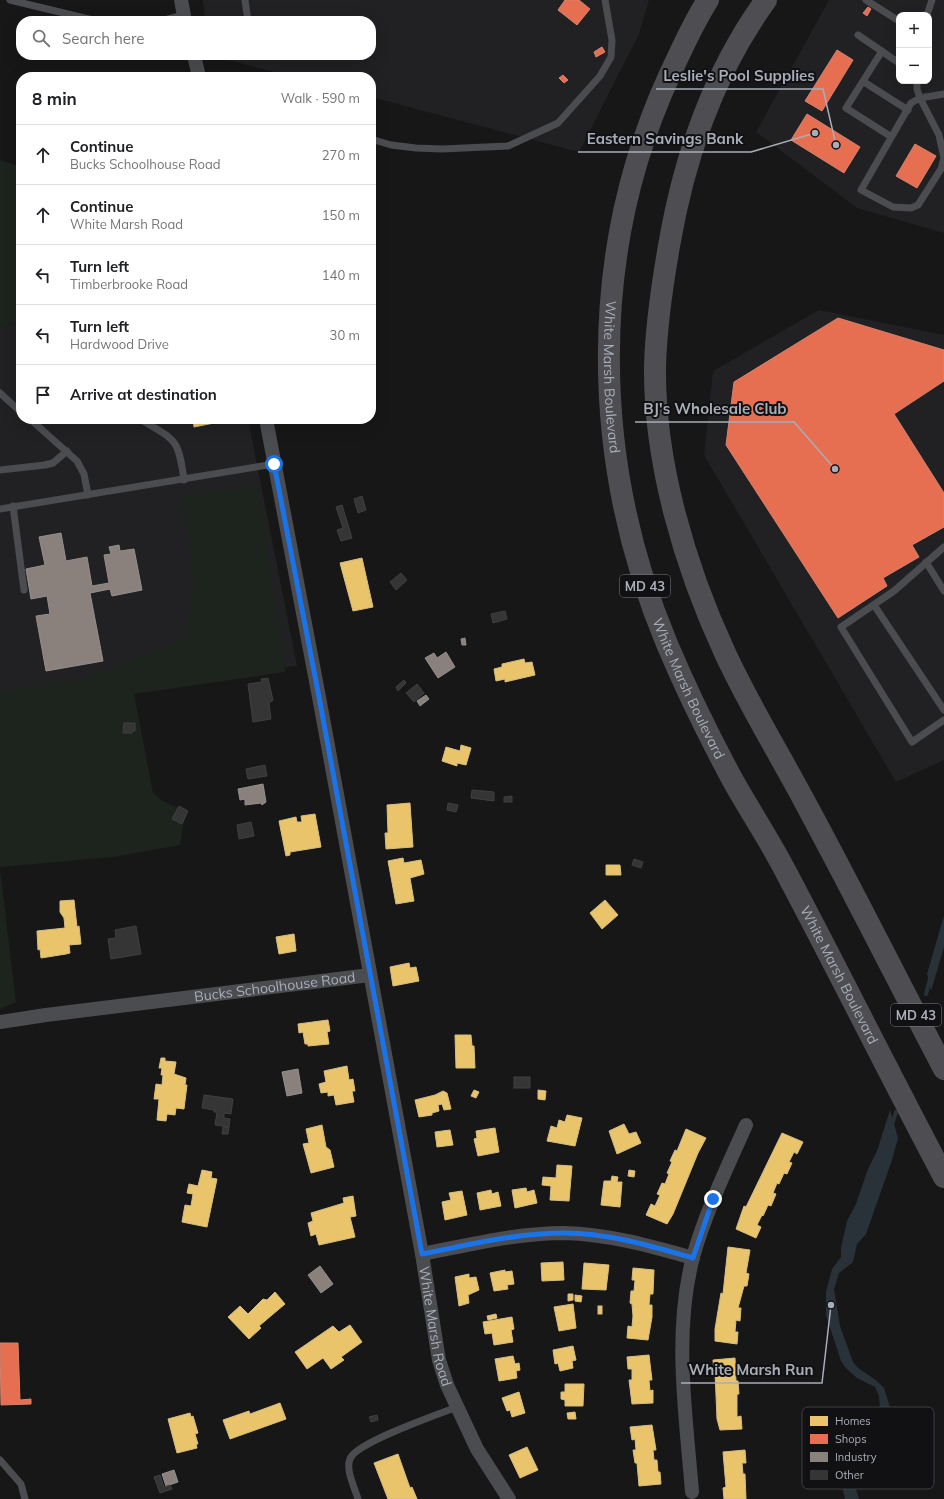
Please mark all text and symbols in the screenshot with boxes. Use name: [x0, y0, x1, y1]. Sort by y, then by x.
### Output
map controls: [896, 12, 932, 84]
button: +: [896, 12, 932, 48]
search box: [16, 16, 376, 60]
icon: search: [30, 27, 52, 49]
text: Search here: [62, 29, 144, 48]
button: −: [896, 48, 932, 84]
callout: Leslie's Pool Supplies: [656, 62, 823, 89]
text: Leslie's Pool Supplies: [663, 66, 815, 85]
text: 8 min: [32, 88, 77, 109]
text: Walk · 590 m: [281, 90, 360, 106]
callout: Eastern Savings Bank: [578, 125, 751, 152]
text: Eastern Savings Bank: [587, 129, 744, 148]
text: Continue: [70, 137, 133, 156]
icon: ahead: [32, 144, 54, 166]
text: 270 m: [322, 147, 360, 163]
text: Bucks Schoolhouse Road: [70, 156, 221, 172]
text: Continue: [70, 197, 133, 216]
icon: ahead: [32, 204, 54, 226]
text: 150 m: [322, 207, 360, 223]
text: White Marsh Road: [70, 216, 183, 232]
text: Turn left: [70, 257, 129, 276]
icon: left: [32, 264, 54, 286]
text: 140 m: [322, 267, 360, 283]
text: Timberbrooke Road: [70, 276, 188, 292]
street label: White Marsh Boulevard: [600, 300, 624, 454]
text: Turn left: [70, 317, 129, 336]
icon: left: [32, 324, 54, 346]
text: 30 m: [330, 327, 360, 343]
text: Hardwood Drive: [70, 336, 169, 352]
icon: arrive: [32, 384, 54, 406]
text: Arrive at destination: [70, 385, 217, 404]
callout: BJ's Wholesale Club: [635, 395, 794, 422]
text: BJ's Wholesale Club: [643, 399, 787, 418]
route start: [265, 455, 283, 473]
road number: MD 43: [620, 575, 670, 597]
street label: White Marsh Boulevard: [649, 615, 729, 762]
street label: White Marsh Boulevard: [796, 903, 882, 1047]
street label: Bucks Schoolhouse Road: [193, 968, 356, 1006]
road number: MD 43: [891, 1004, 941, 1026]
route end: [704, 1190, 722, 1208]
street label: White Marsh Road: [415, 1265, 456, 1389]
callout: White Marsh Run: [681, 1356, 822, 1383]
text: White Marsh Run: [688, 1360, 814, 1379]
legend: [802, 1407, 934, 1489]
text: Homes: [835, 1414, 871, 1428]
text: Shops: [835, 1432, 867, 1446]
text: Industry: [835, 1450, 877, 1464]
text: Other: [835, 1468, 864, 1482]

